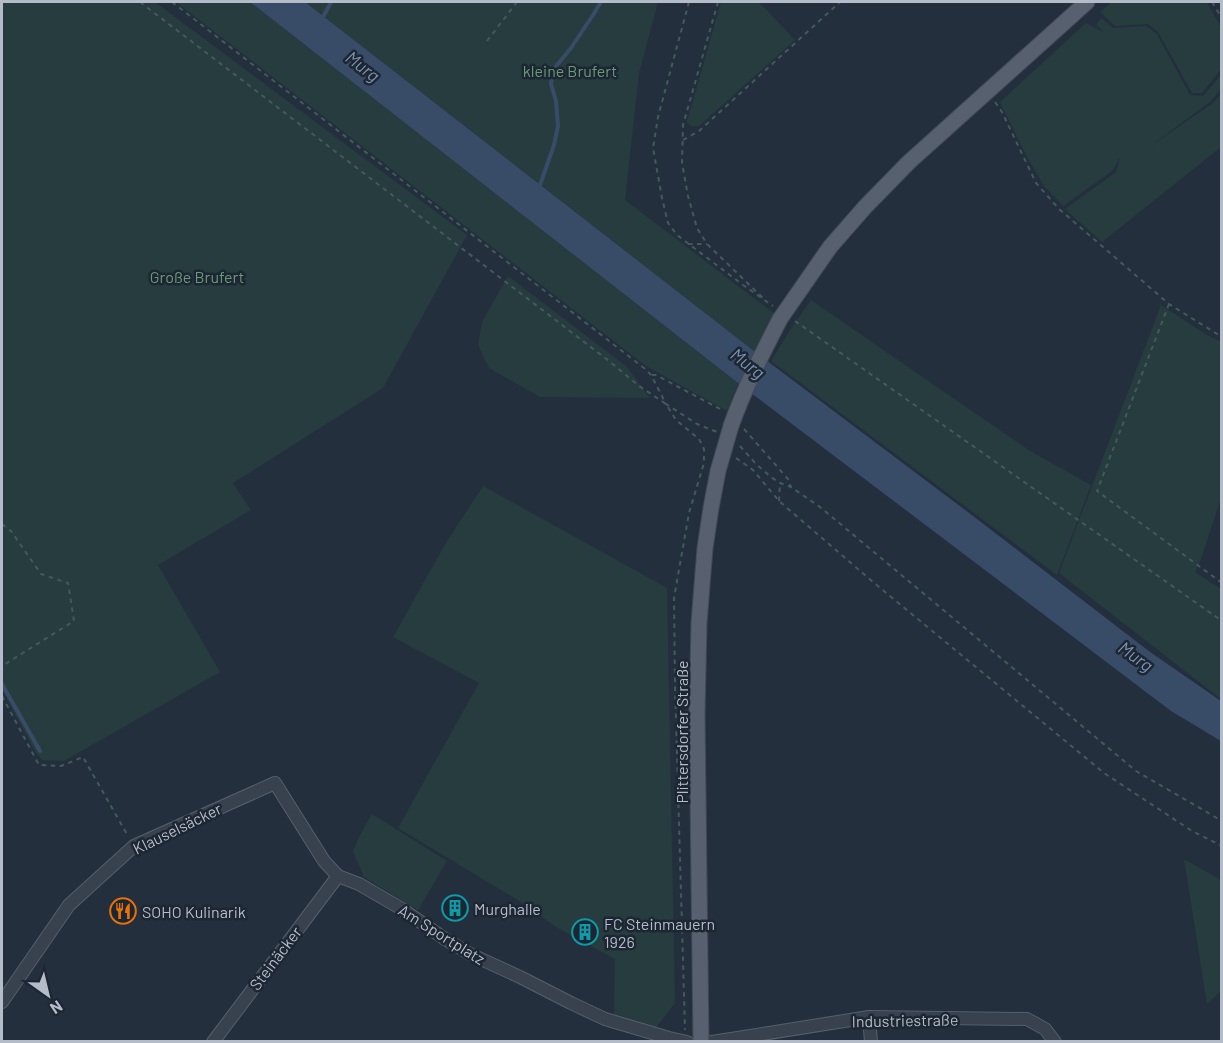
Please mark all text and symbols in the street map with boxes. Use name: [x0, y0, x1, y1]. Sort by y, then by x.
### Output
water label: Murg: [342, 46, 384, 86]
park label: kleine Brufert: [523, 61, 617, 80]
park label: Große Brufert: [150, 267, 244, 286]
water label: Murg: [727, 343, 769, 383]
water label: Murg: [1114, 636, 1158, 676]
street label: Plittersdorfer Straße: [672, 660, 691, 804]
street label: Klauselsäcker: [130, 798, 225, 858]
building icon: Murghalle: [440, 893, 470, 923]
restaurant icon: SOHO Kulinarik: [108, 896, 138, 926]
place label: Murghalle: [474, 899, 541, 918]
street label: Am Sportplatz: [395, 900, 489, 968]
place label: SOHO Kulinarik: [142, 902, 246, 921]
place label: FC Steinmauern 1926: [604, 914, 715, 951]
building icon: FC Steinmauern 1926: [570, 917, 600, 947]
street label: Steinäcker: [245, 922, 305, 994]
north arrow: [18, 965, 78, 1025]
text: N: [47, 997, 66, 1019]
street label: Industriestraße: [851, 1010, 959, 1030]

